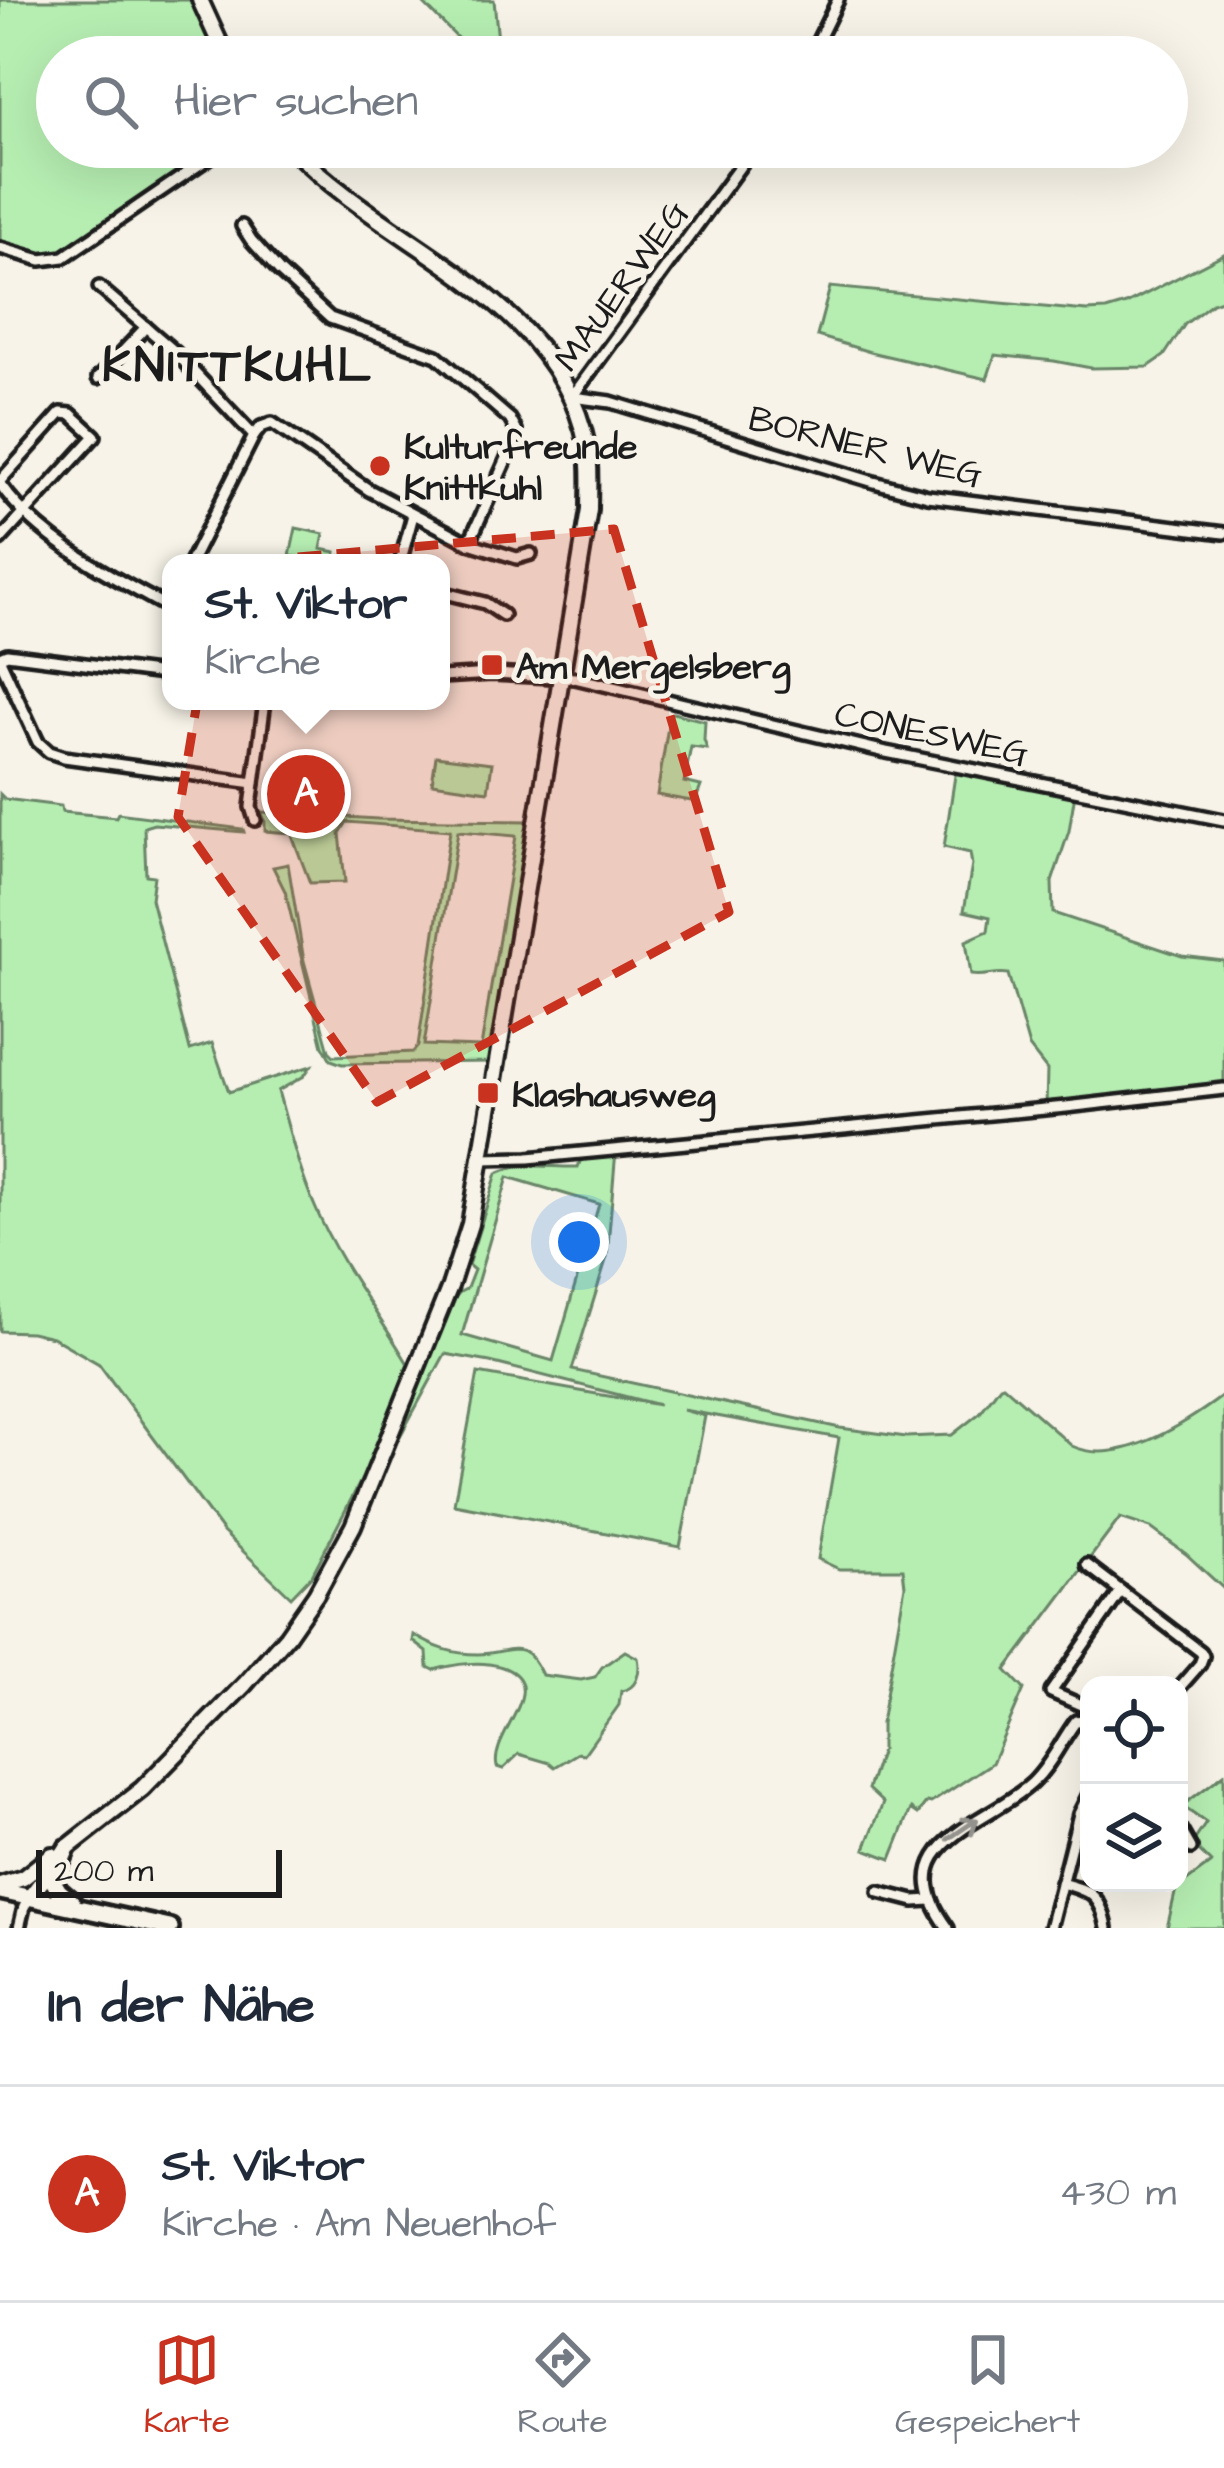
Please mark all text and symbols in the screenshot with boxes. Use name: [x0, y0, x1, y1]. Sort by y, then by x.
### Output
search box: [36, 36, 1188, 168]
icon: search: [78, 69, 144, 135]
text: Hier suchen: [174, 71, 418, 133]
street label: MAUERWEG: [543, 190, 702, 382]
district label: KNITTKUHL: [102, 334, 374, 400]
street label: BORNER WEG: [743, 394, 988, 501]
place label: Kulturfreunde Knittkuhl: [404, 422, 637, 514]
marker: Kulturfreunde Knittkuhl: [367, 453, 393, 479]
popup: [162, 554, 450, 710]
text: St. Viktor: [205, 574, 407, 636]
text: Kirche: [205, 636, 321, 690]
place label: Am Mergelsberg: [516, 642, 791, 694]
marker: Am Mergelsberg: [479, 652, 505, 678]
street label: CONESWEG: [830, 689, 1033, 780]
pin: A: [267, 749, 345, 839]
place label: Klashausweg: [512, 1070, 716, 1122]
marker: Klashausweg: [475, 1080, 501, 1106]
your location: [549, 1212, 609, 1272]
map controls: [1080, 1676, 1188, 1892]
button: locate: [1080, 1676, 1188, 1784]
button: layers: [1080, 1784, 1188, 1892]
one-way arrow: [945, 1817, 979, 1842]
scale bar: [36, 1844, 282, 1897]
text: 200 m: [54, 1848, 153, 1894]
text: In der Nähe: [48, 1971, 315, 2042]
text: St. Viktor: [162, 2136, 364, 2198]
text: A: [75, 2167, 99, 2221]
text: 430 m: [1059, 2167, 1176, 2221]
text: Kirche · Am Neuenhof: [162, 2198, 556, 2252]
tab: Karte: [144, 2327, 230, 2445]
tab: Route: [518, 2327, 608, 2445]
tab: Gespeichert: [895, 2327, 1080, 2445]

